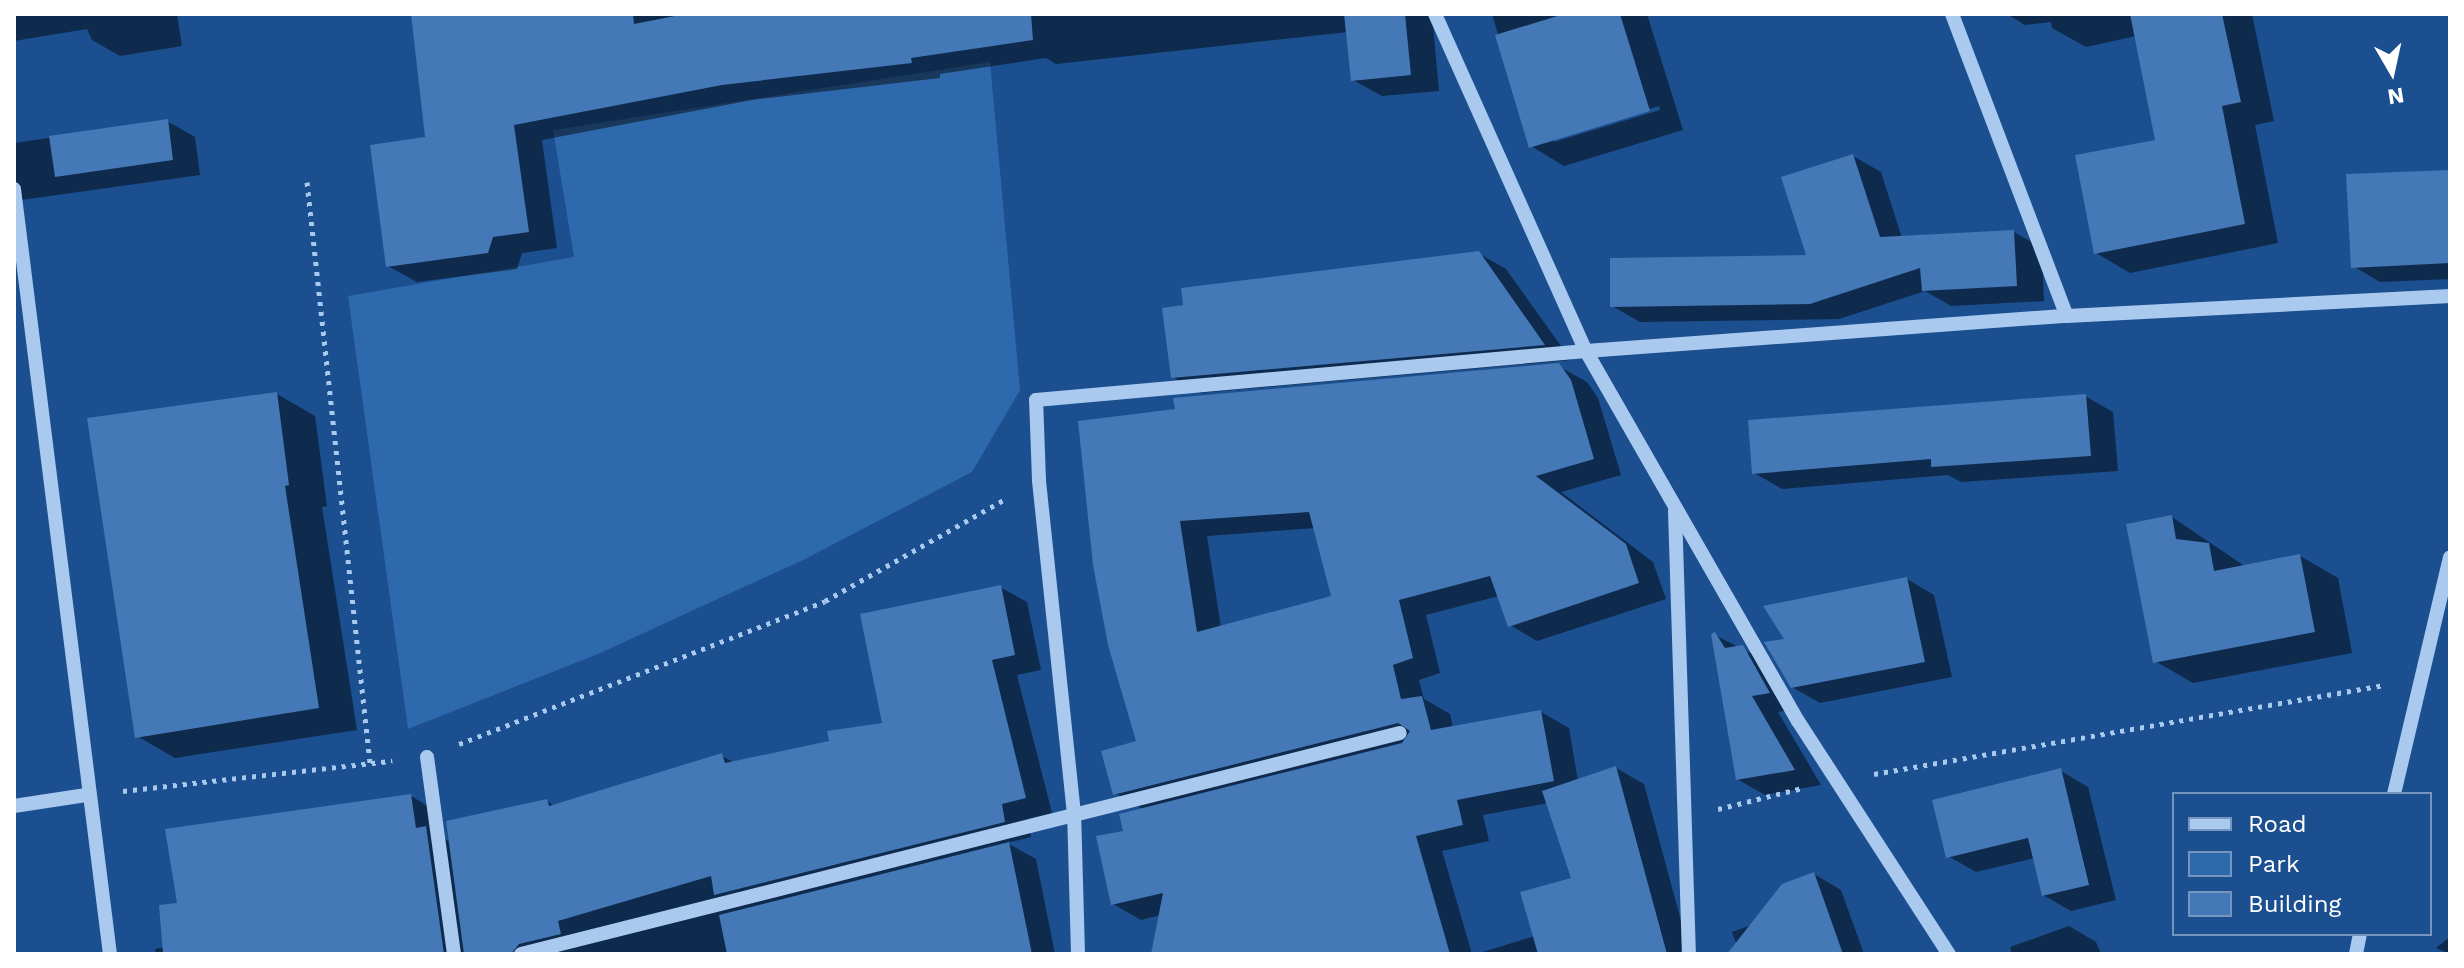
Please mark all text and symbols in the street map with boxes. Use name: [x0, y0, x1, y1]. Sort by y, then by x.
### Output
north arrow: [2352, 32, 2432, 112]
text: N: [2386, 83, 2406, 110]
legend: [2172, 792, 2432, 936]
text: Road: [2248, 810, 2307, 838]
text: Park: [2248, 850, 2300, 878]
text: Building: [2248, 890, 2341, 918]

